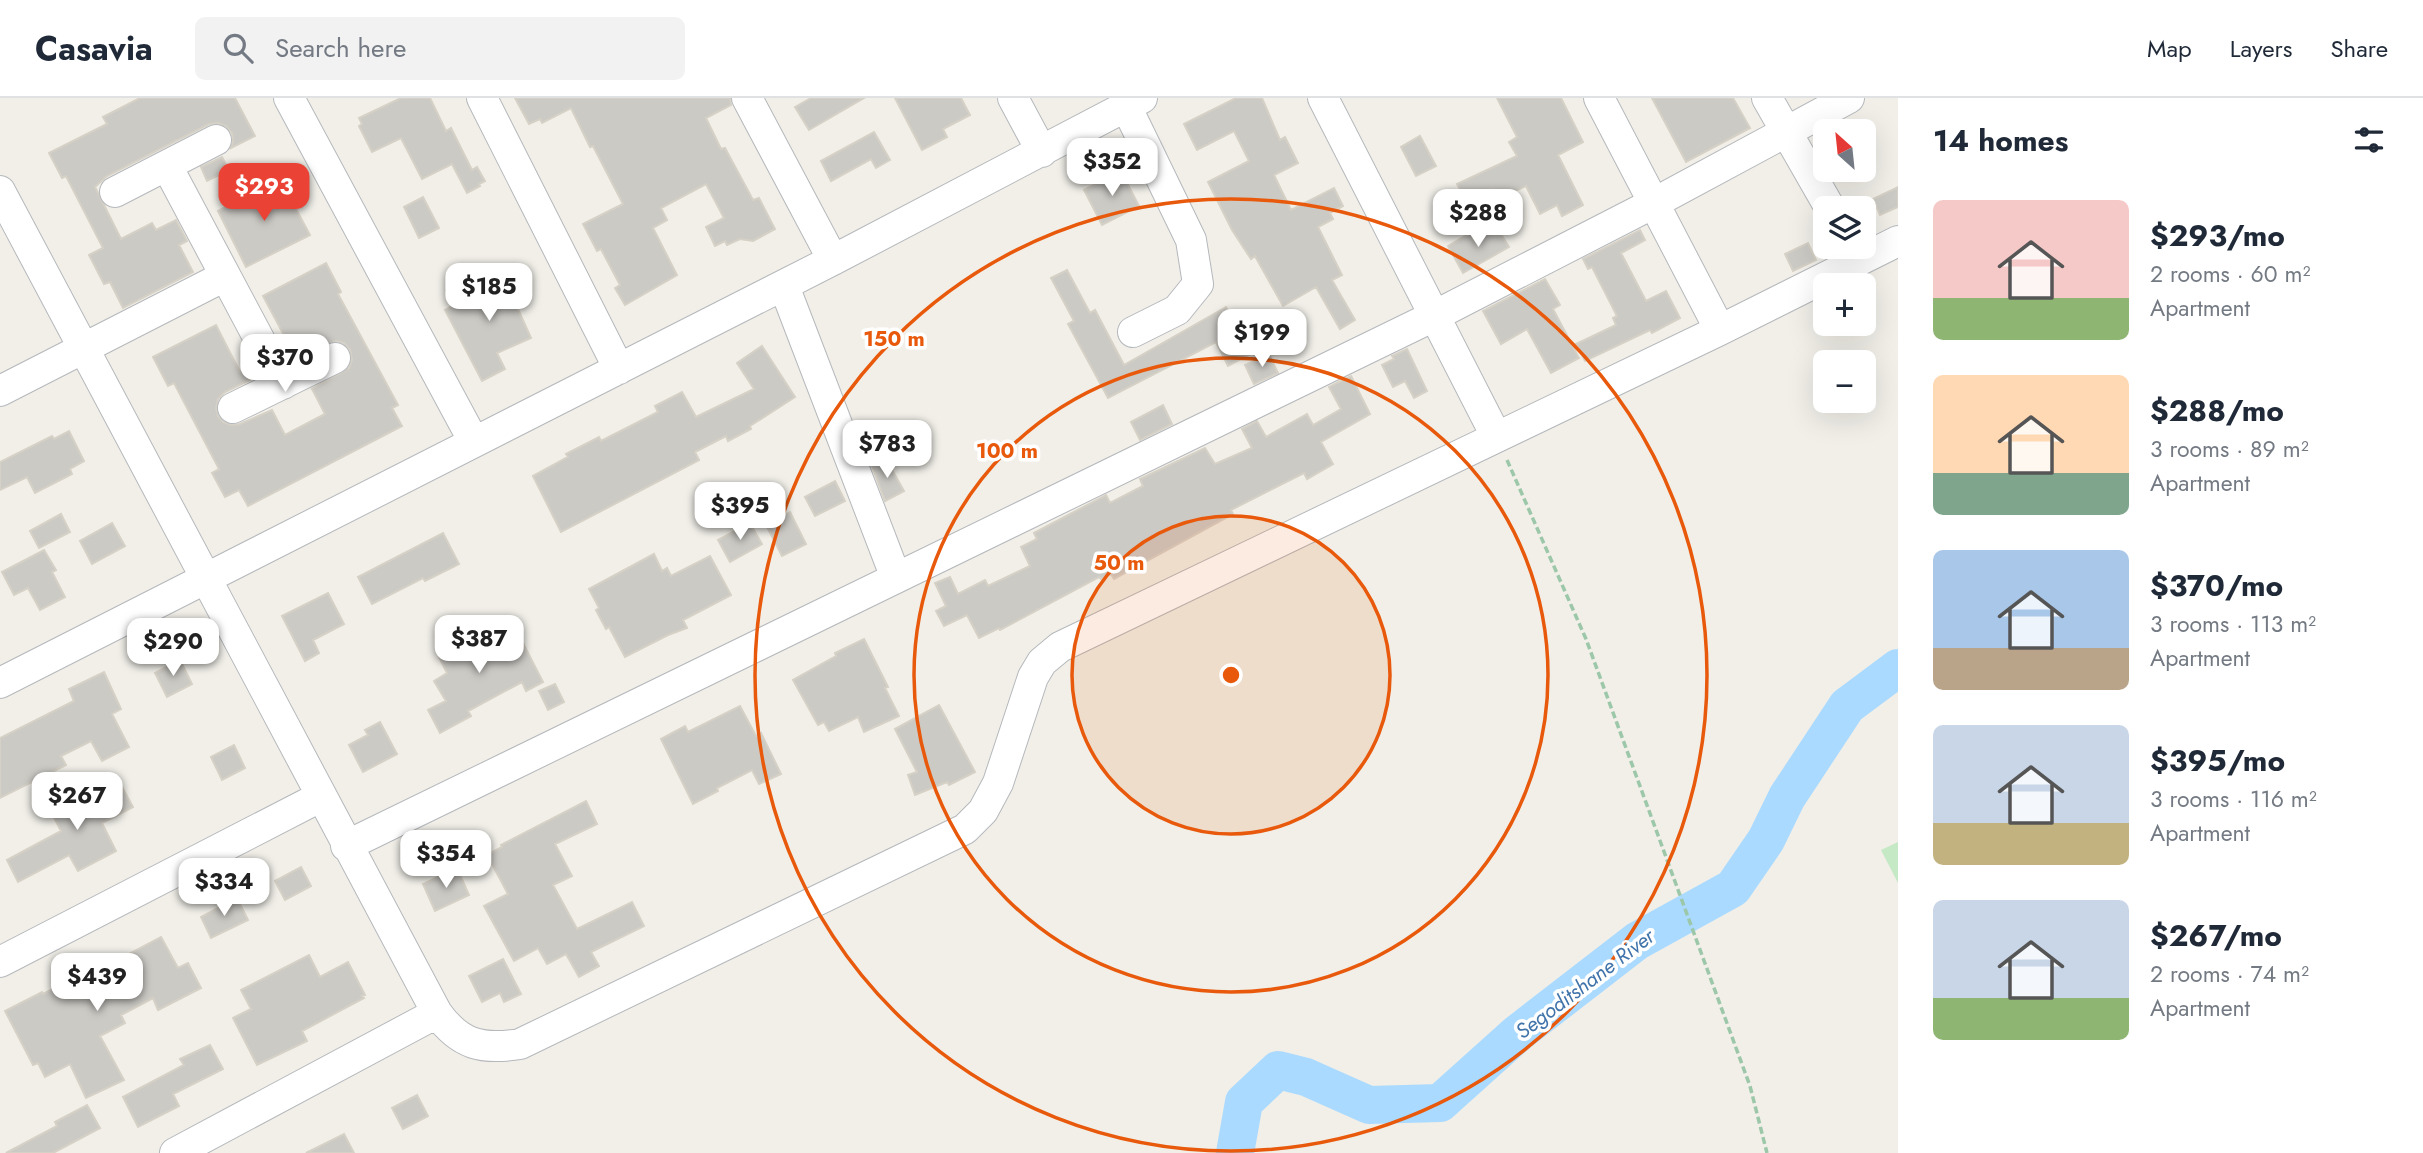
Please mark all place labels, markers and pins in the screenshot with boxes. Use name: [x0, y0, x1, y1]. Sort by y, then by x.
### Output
pin: $352: [1071, 139, 1153, 198]
pin: $293: [223, 164, 305, 223]
pin: $288: [1437, 190, 1519, 249]
pin: $185: [448, 264, 530, 323]
pin: $199: [1221, 310, 1303, 369]
pin: $370: [244, 334, 326, 394]
pin: $783: [846, 420, 928, 480]
pin: $395: [699, 482, 781, 542]
pin: $387: [438, 616, 520, 675]
pin: $290: [132, 618, 214, 678]
centre of rings: [1219, 663, 1243, 687]
pin: $267: [36, 772, 118, 832]
pin: $354: [405, 830, 487, 890]
pin: $334: [183, 858, 265, 918]
pin: $439: [56, 954, 138, 1013]

